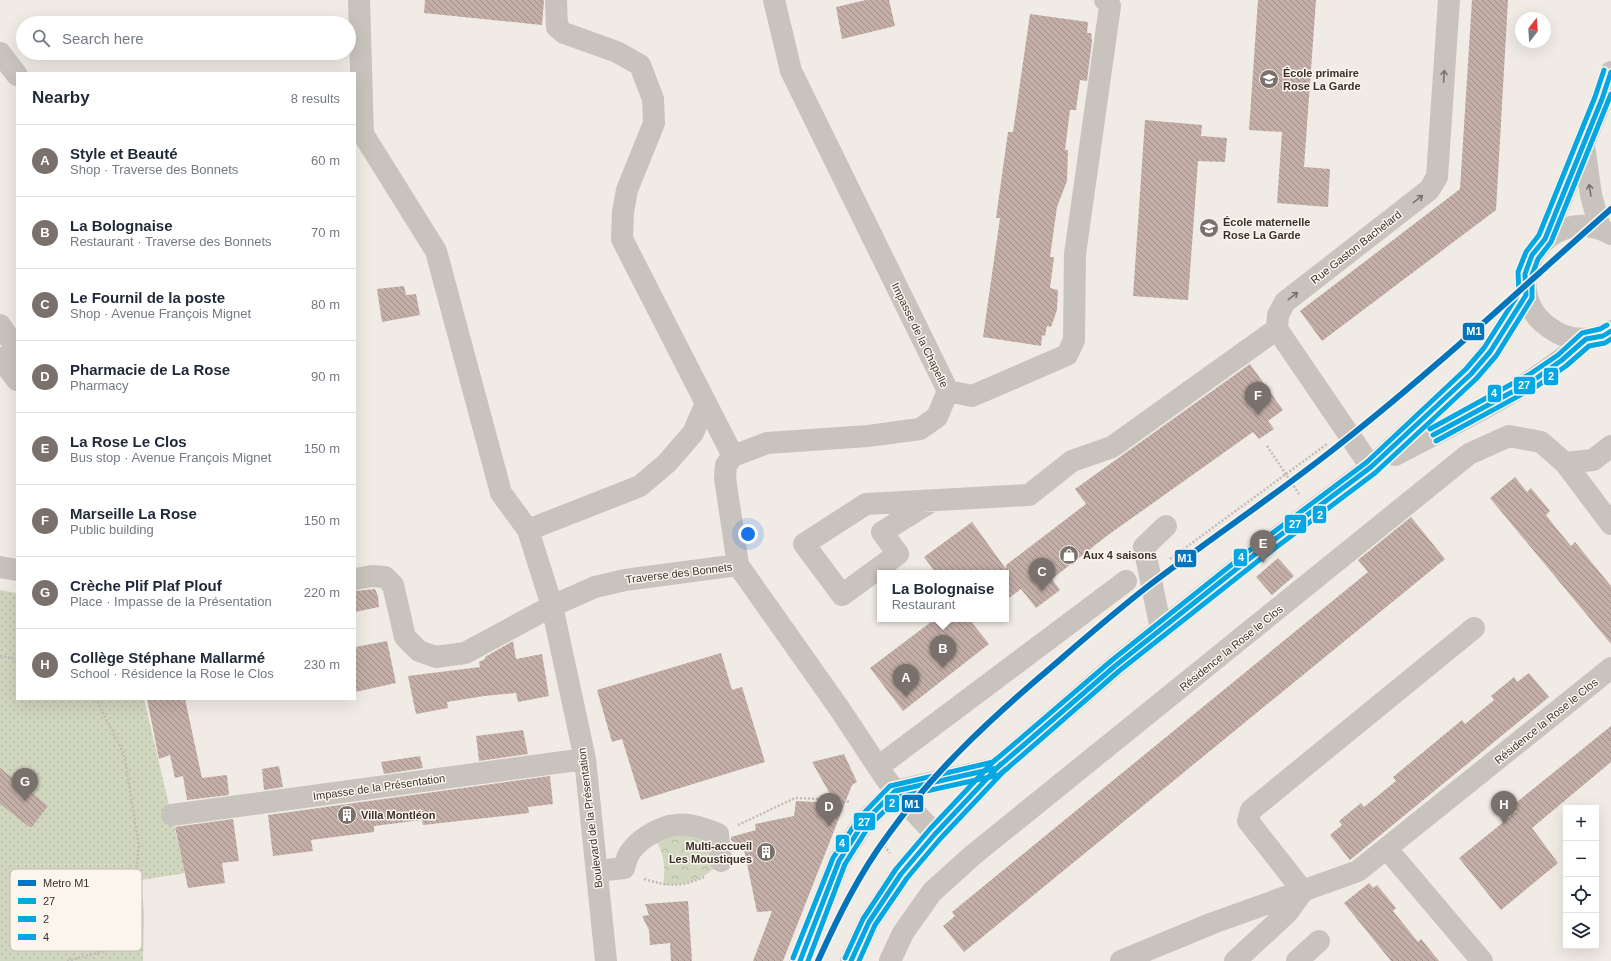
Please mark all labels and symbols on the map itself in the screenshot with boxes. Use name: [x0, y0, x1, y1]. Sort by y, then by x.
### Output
north arrow: [1515, 12, 1551, 48]
place label: École primaire Rose La Garde: [1283, 67, 1361, 92]
school or university icon: École primaire Rose La Garde: [1258, 68, 1280, 90]
one-way arrow: [1440, 70, 1448, 83]
one-way arrow: [1586, 184, 1594, 197]
one-way arrow: [1412, 194, 1423, 203]
street label: Rue Gaston Bachelard: [1308, 208, 1404, 286]
place label: École maternelle Rose La Garde: [1223, 216, 1310, 241]
school or university icon: École maternelle Rose La Garde: [1198, 217, 1220, 239]
street label: Impasse de la Chapelle: [889, 281, 951, 389]
one-way arrow: [1288, 291, 1299, 300]
line badge: M1: [1462, 322, 1485, 341]
text: M1: [1466, 325, 1482, 337]
line badge: 2: [1543, 367, 1559, 386]
text: 2: [1548, 370, 1554, 382]
line badge: 27: [1513, 376, 1536, 395]
text: 27: [1518, 379, 1530, 391]
pin: F: [1245, 382, 1271, 415]
line badge: 4: [1487, 384, 1502, 403]
text: 4: [1491, 387, 1498, 399]
line badge: 2: [1312, 505, 1327, 524]
text: 2: [1317, 509, 1323, 521]
line badge: 27: [1284, 514, 1307, 534]
text: 27: [1289, 518, 1301, 530]
your location: [738, 524, 758, 544]
pin: E: [1250, 530, 1276, 563]
shop icon: Aux 4 saisons: [1058, 544, 1080, 566]
line badge: 4: [1233, 548, 1248, 567]
place label: Aux 4 saisons: [1083, 549, 1157, 561]
line badge: M1: [1174, 549, 1197, 568]
text: 4: [1238, 551, 1245, 563]
text: M1: [1177, 552, 1193, 564]
pin: C: [1029, 558, 1055, 591]
street label: Traverse des Bonnets: [625, 560, 733, 585]
street label: Résidence la Rose le Clos: [1177, 602, 1285, 693]
pin: B: [930, 635, 956, 668]
pin: A: [893, 664, 919, 697]
street label: Résidence la Rose le Clos: [1492, 675, 1600, 766]
street label: Boulevard de la Présentation: [575, 747, 605, 889]
pin: G: [12, 768, 38, 801]
street label: Impasse de la Présentation: [312, 772, 446, 802]
pin: H: [1491, 791, 1517, 824]
pin: D: [816, 793, 842, 826]
line badge: 2: [884, 794, 900, 813]
line badge: M1: [901, 794, 924, 813]
text: 2: [889, 797, 895, 809]
text: M1: [904, 798, 920, 810]
building icon: Villa Montléon: [336, 804, 358, 826]
place label: Villa Montléon: [361, 809, 436, 821]
line badge: 27: [853, 812, 876, 831]
text: 27: [858, 816, 870, 828]
line badge: 4: [835, 834, 850, 853]
text: 4: [839, 837, 846, 849]
place label: Multi-accueil Les Moustiques: [669, 840, 752, 865]
building icon: Multi-accueil Les Moustiques: [755, 841, 777, 863]
legend: [10, 869, 142, 951]
text: Metro M1: [43, 877, 89, 889]
text: 27: [43, 895, 55, 907]
text: 2: [43, 913, 49, 925]
text: 4: [43, 931, 49, 943]

